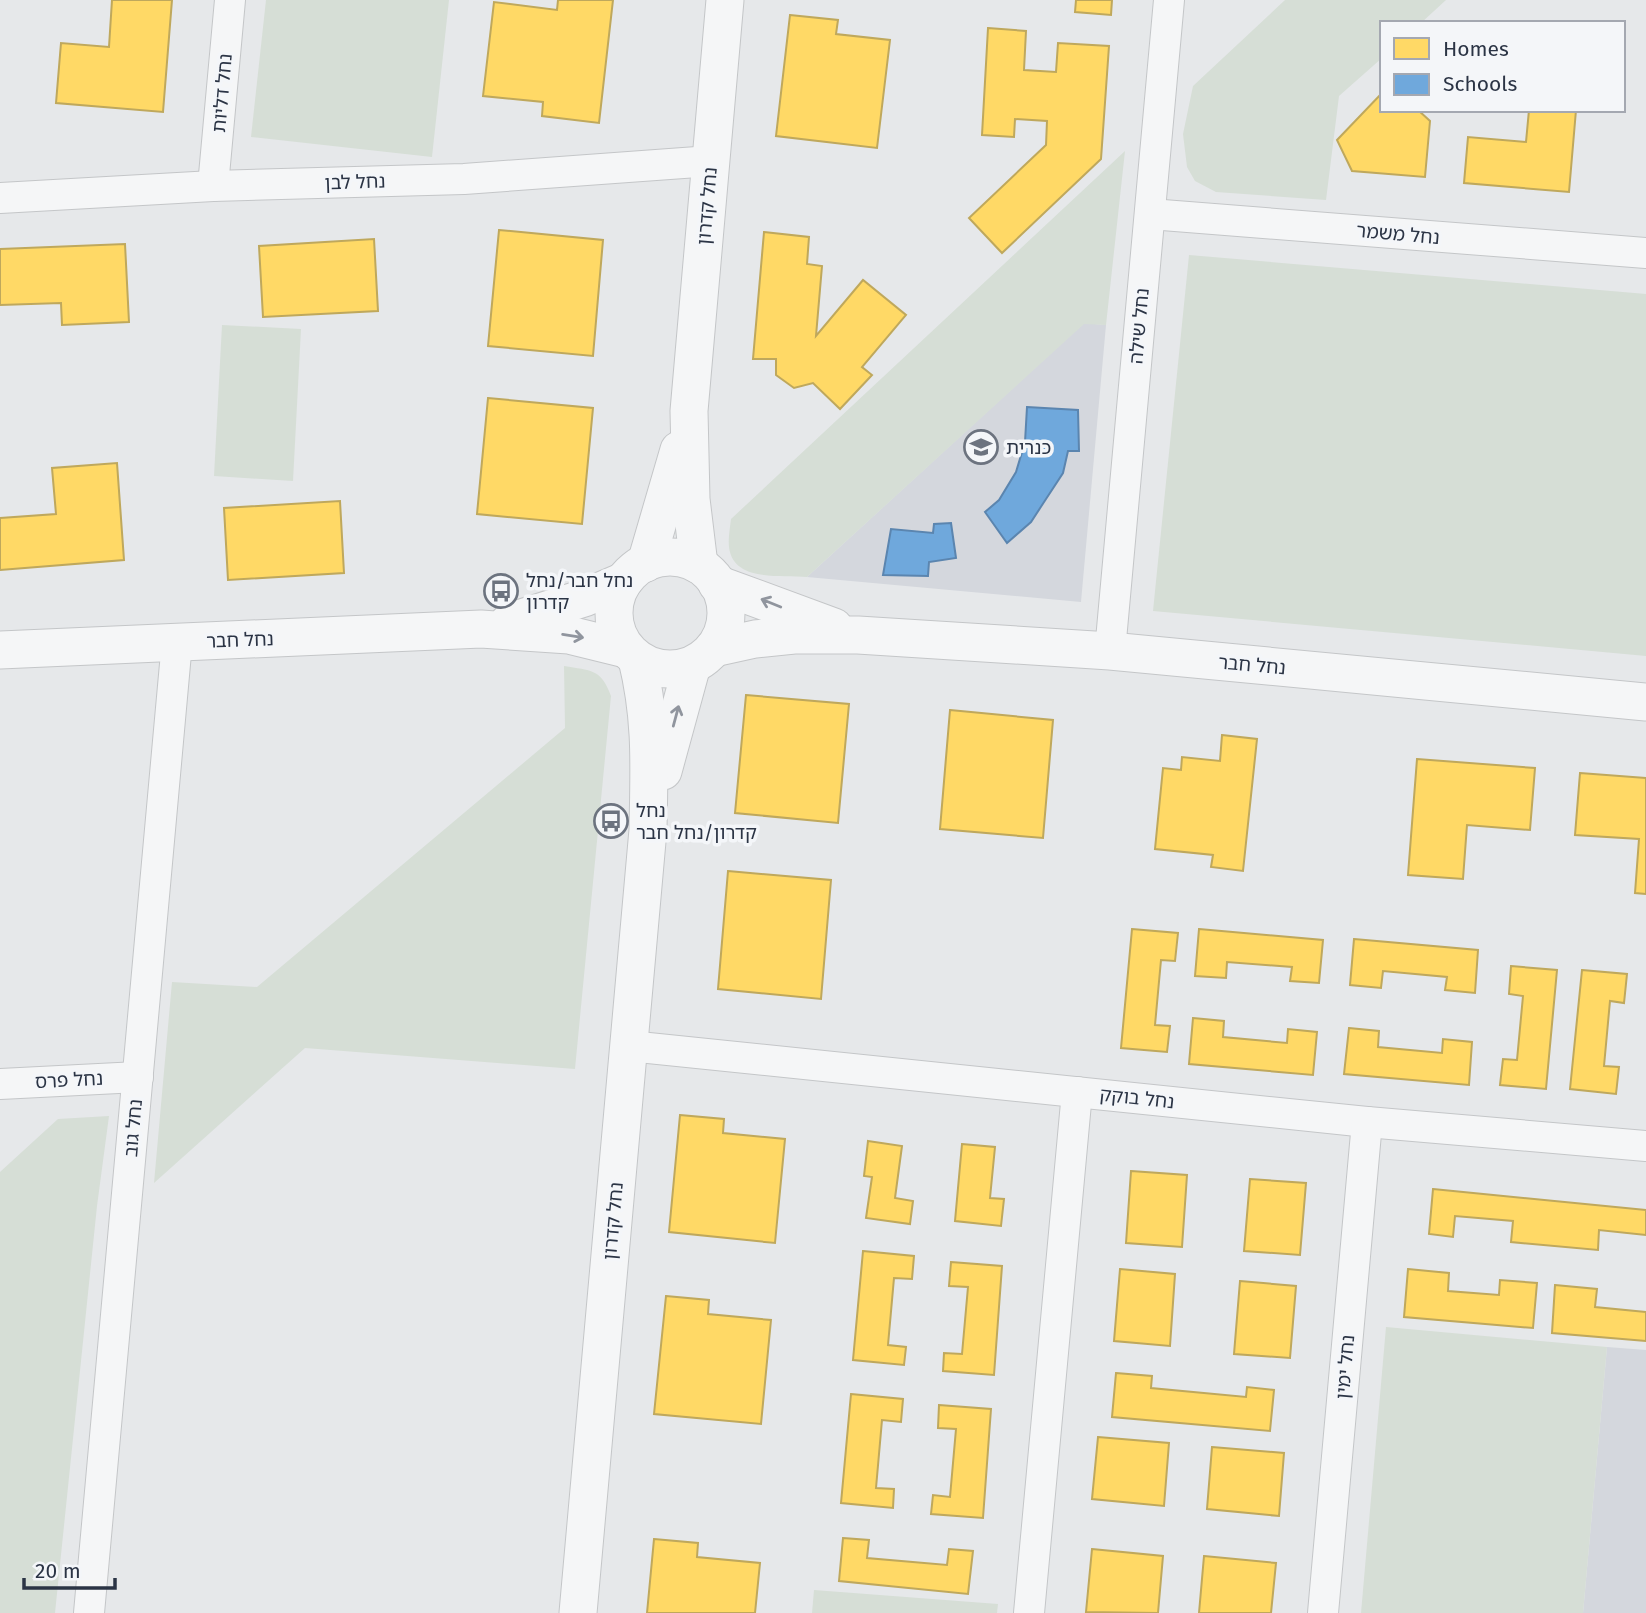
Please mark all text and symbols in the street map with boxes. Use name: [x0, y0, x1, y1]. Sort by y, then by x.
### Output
legend: [1380, 21, 1625, 112]
text: Homes: [1443, 36, 1509, 62]
street label: נחל דליות: [207, 53, 237, 133]
text: Schools: [1443, 71, 1517, 97]
street label: נחל קדרון: [692, 166, 722, 246]
street label: נחל לבן: [324, 169, 386, 195]
street label: נחל משמר: [1355, 219, 1441, 249]
street label: נחל שילה: [1124, 287, 1154, 365]
school or university icon: כנרית: [962, 428, 1000, 466]
place label: כנרית: [1006, 436, 1051, 459]
place label: נחל חבר/נחל קדרון: [526, 569, 633, 614]
bus stop icon: נחל חבר/נחל קדרון: [482, 572, 520, 610]
one-way arrow: [760, 596, 782, 609]
street label: נחל חבר: [206, 627, 274, 653]
one-way arrow: [561, 630, 584, 643]
street label: נחל חבר: [1217, 651, 1287, 679]
one-way arrow: [670, 705, 683, 728]
place label: נחל קדרון/נחל חבר: [636, 799, 757, 844]
bus stop icon: נחל קדרון/נחל חבר: [592, 802, 630, 840]
street label: נחל פרס: [34, 1067, 104, 1093]
street label: נחל בוקק: [1098, 1083, 1176, 1113]
street label: נחל גוב: [119, 1098, 147, 1158]
street label: נחל קדרון: [598, 1181, 628, 1261]
street label: נחל ימין: [1331, 1334, 1359, 1400]
scale bar: [24, 1546, 116, 1590]
text: 20 m: [35, 1558, 81, 1584]

